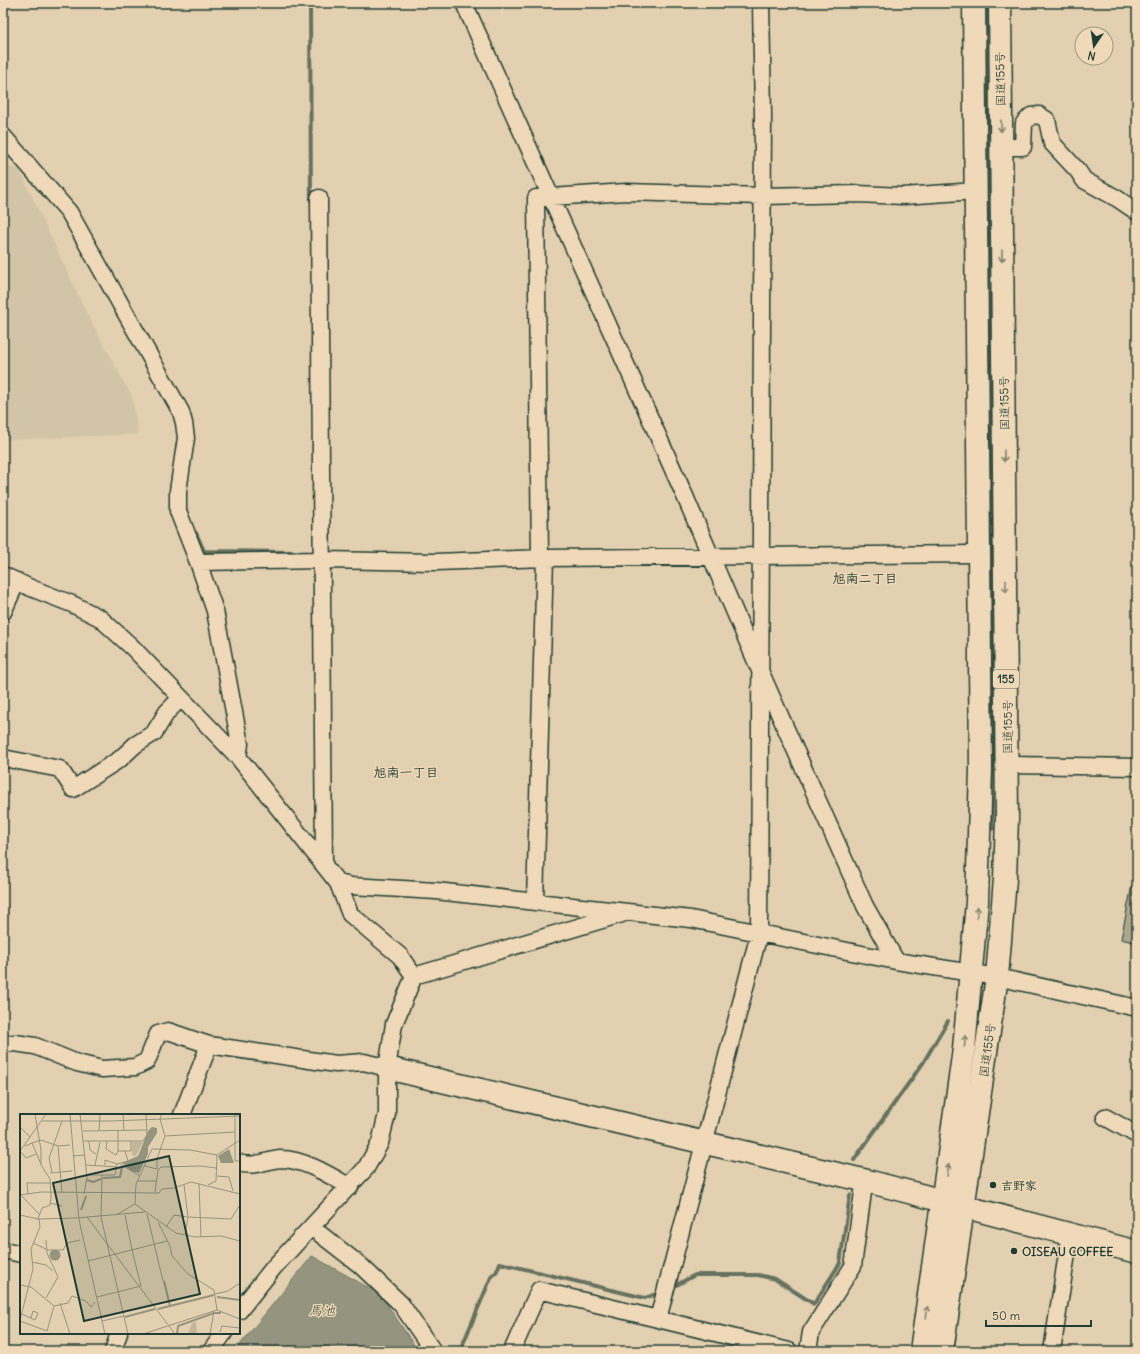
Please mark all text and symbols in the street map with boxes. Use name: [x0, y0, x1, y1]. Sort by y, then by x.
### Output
north arrow: [1074, 26, 1114, 66]
text: N: [1086, 48, 1097, 63]
street label: 国道155号: [992, 52, 1008, 106]
one-way arrow: [997, 119, 1005, 132]
one-way arrow: [998, 249, 1006, 262]
street label: 国道155号: [996, 376, 1012, 430]
one-way arrow: [1000, 449, 1008, 462]
district label: 旭南二丁目: [832, 570, 898, 587]
one-way arrow: [1002, 579, 1010, 592]
road number: 155: [993, 670, 1019, 688]
street label: 国道155号: [1000, 700, 1015, 754]
district label: 旭南一丁目: [373, 764, 439, 781]
one-way arrow: [973, 906, 980, 919]
street label: 国道155号: [976, 1022, 998, 1078]
one-way arrow: [961, 1035, 969, 1048]
inset map: [20, 1114, 240, 1334]
one-way arrow: [944, 1164, 952, 1177]
place label: 吉野家: [1001, 1178, 1037, 1193]
marker: 吉野家: [988, 1180, 998, 1190]
place label: OISEAU COFFEE: [1022, 1244, 1113, 1259]
marker: OISEAU COFFEE: [1009, 1246, 1019, 1256]
water label: 馬池: [309, 1302, 336, 1319]
scale bar: [986, 1302, 1091, 1328]
one-way arrow: [923, 1306, 931, 1319]
text: 50 m: [992, 1308, 1021, 1323]

